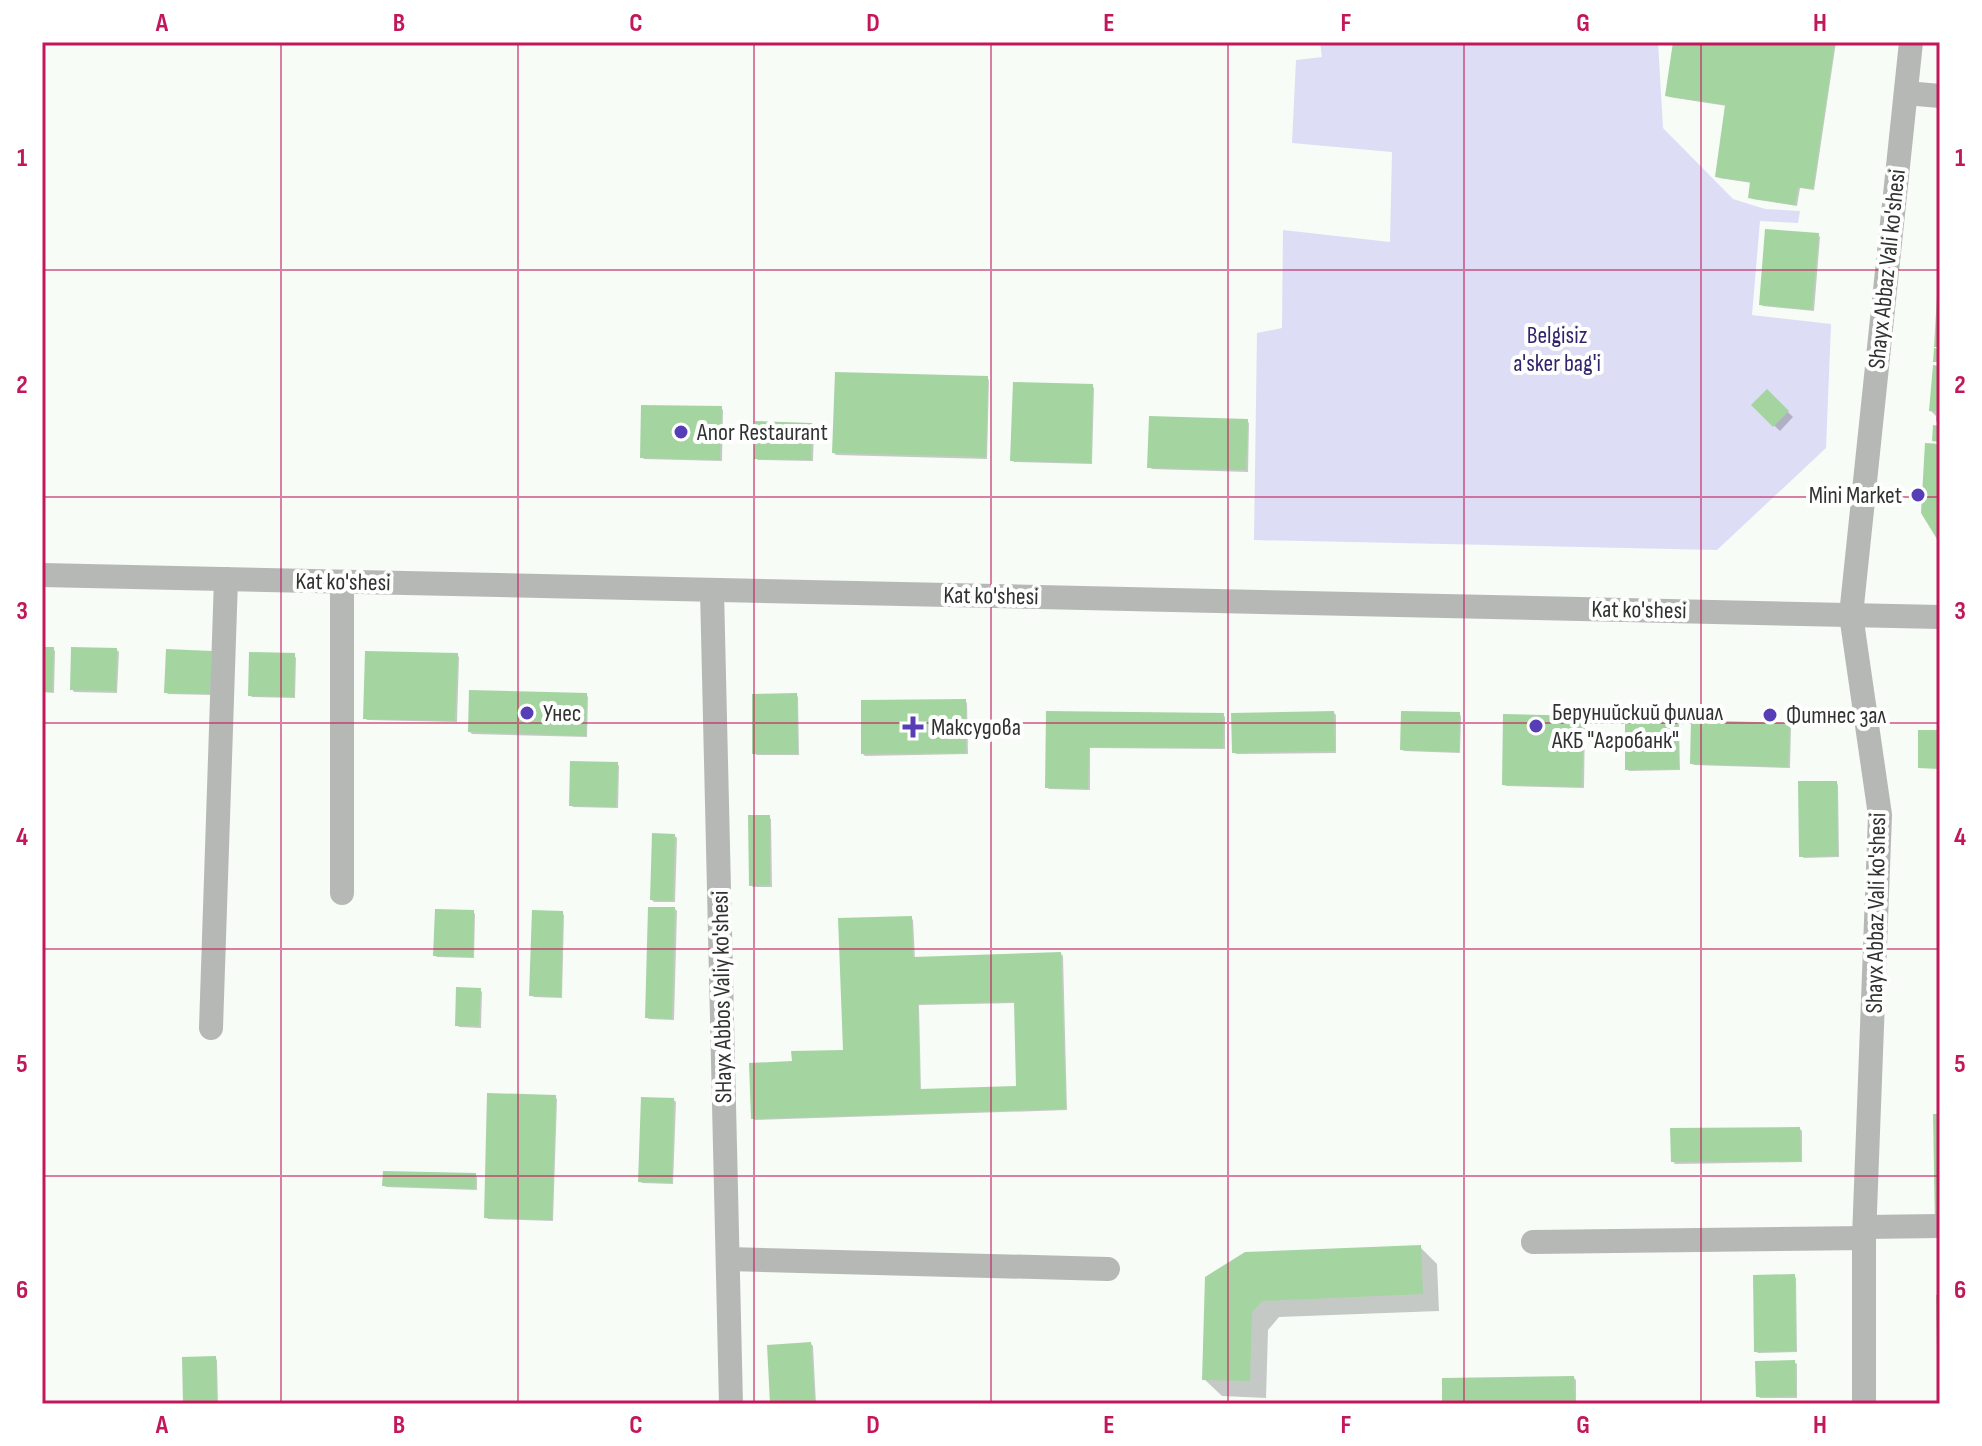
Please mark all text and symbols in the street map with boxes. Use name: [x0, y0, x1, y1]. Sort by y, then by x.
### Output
text: A: [155, 8, 169, 39]
text: B: [393, 8, 405, 39]
text: C: [629, 8, 643, 39]
text: D: [866, 8, 880, 39]
text: E: [1103, 8, 1115, 39]
text: F: [1341, 8, 1352, 39]
text: G: [1576, 8, 1590, 39]
text: H: [1813, 8, 1827, 39]
text: 1: [17, 143, 27, 174]
text: 1: [1955, 143, 1965, 174]
street label: Shayx Abbaz Vali ko'shesi: [1862, 168, 1912, 370]
park label: Belgisiz a'sker bag'i: [1513, 321, 1601, 378]
text: 2: [16, 370, 28, 401]
text: 2: [1954, 370, 1966, 401]
place label: Anor Restaurant: [696, 418, 828, 447]
marker: Anor Restaurant: [672, 423, 690, 441]
place label: Mini Market: [1809, 481, 1902, 510]
marker: Mini Market: [1909, 486, 1927, 504]
street label: Kat ko'shesi: [295, 567, 391, 597]
street label: Kat ko'shesi: [943, 581, 1039, 611]
street label: Kat ko'shesi: [1591, 595, 1687, 625]
text: 3: [16, 596, 28, 627]
text: 3: [1954, 596, 1966, 627]
place label: Берунийский филиал АКБ "Агробанк": [1551, 698, 1723, 755]
place label: Унес: [543, 699, 581, 728]
place label: Фитнес зал: [1786, 701, 1887, 730]
marker: Унес: [518, 704, 536, 722]
marker: Фитнес зал: [1761, 706, 1779, 724]
place label: Максудова: [931, 713, 1021, 742]
marker: Максудова: [902, 716, 924, 738]
marker: Берунийский филиал АКБ "Агробанк": [1527, 717, 1545, 735]
street label: Shayx Abbaz Vali ko'shesi: [1860, 812, 1892, 1014]
text: 4: [16, 822, 28, 853]
text: 4: [1954, 822, 1966, 853]
street label: SHayx Abbos Valiy ko'shesi: [706, 890, 738, 1104]
text: 5: [16, 1049, 28, 1080]
text: 5: [1954, 1049, 1966, 1080]
text: 6: [16, 1275, 28, 1306]
text: 6: [1954, 1275, 1966, 1306]
text: A: [155, 1410, 169, 1441]
text: B: [393, 1410, 405, 1441]
text: C: [629, 1410, 643, 1441]
text: D: [866, 1410, 880, 1441]
text: E: [1103, 1410, 1115, 1441]
text: F: [1341, 1410, 1352, 1441]
text: G: [1576, 1410, 1590, 1441]
text: H: [1813, 1410, 1827, 1441]

